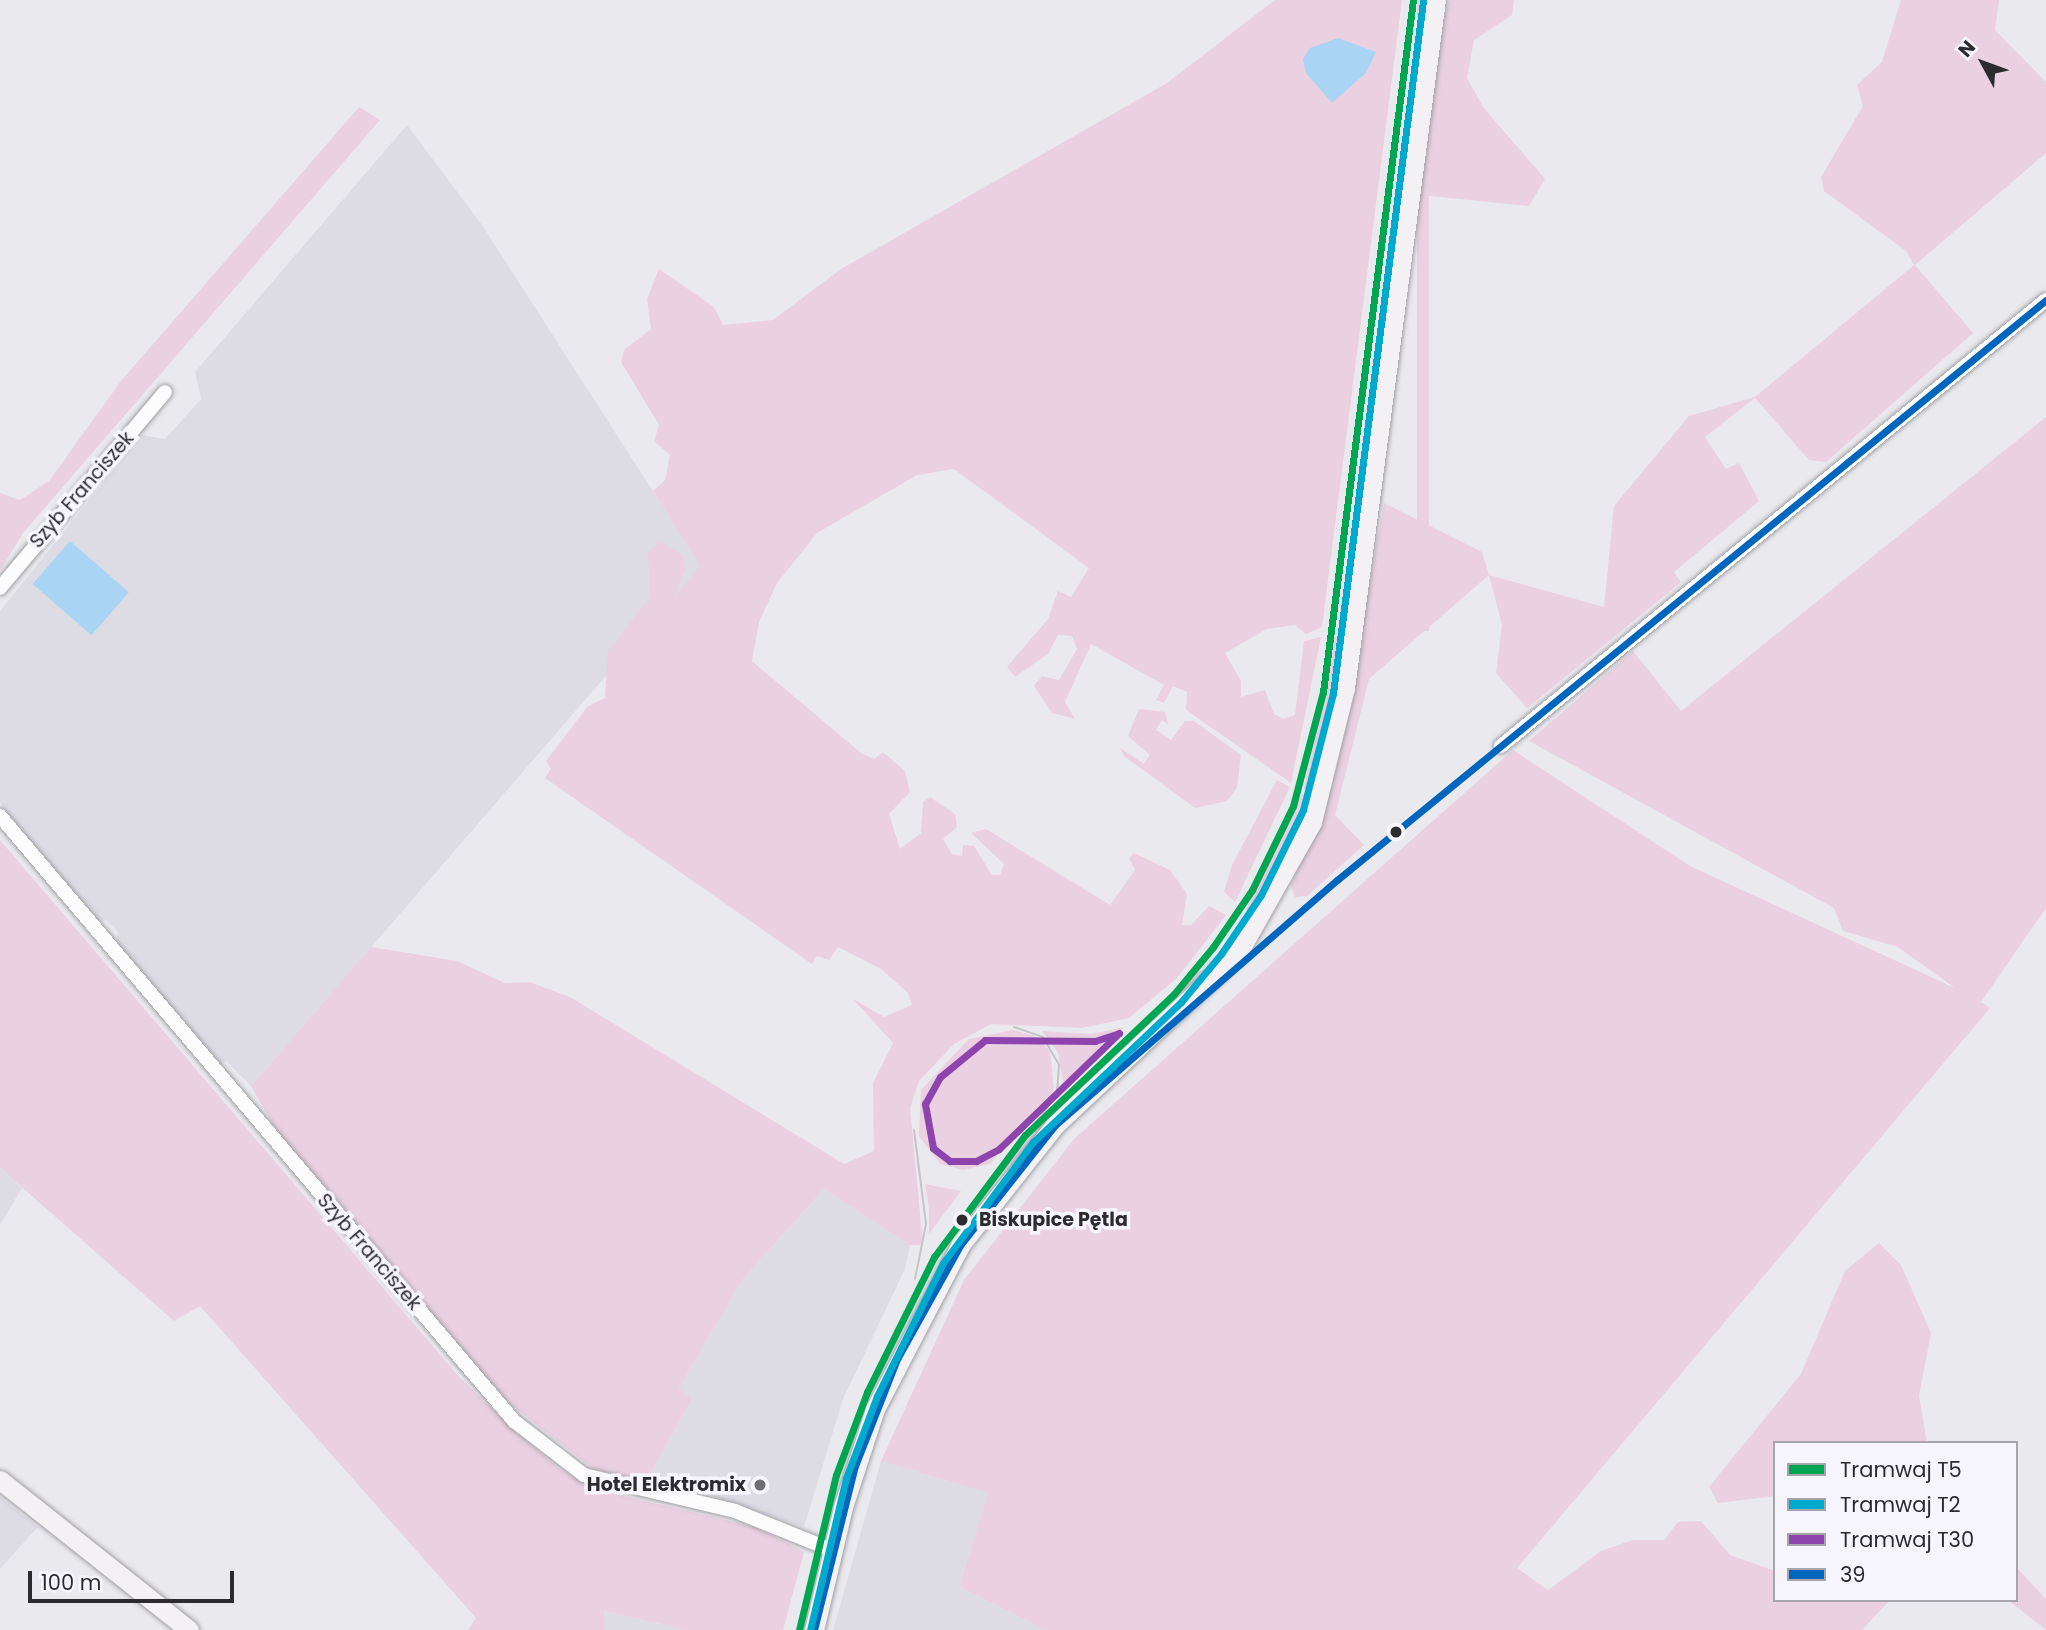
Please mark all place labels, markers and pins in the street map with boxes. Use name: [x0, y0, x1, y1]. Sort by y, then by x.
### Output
unlabelled marker: [1389, 825, 1403, 839]
marker: Biskupice Pętla: [951, 1209, 973, 1231]
place label: Biskupice Pętla: [979, 1209, 1128, 1231]
place label: Hotel Elektromix: [587, 1474, 746, 1496]
marker: Hotel Elektromix: [752, 1477, 768, 1493]

